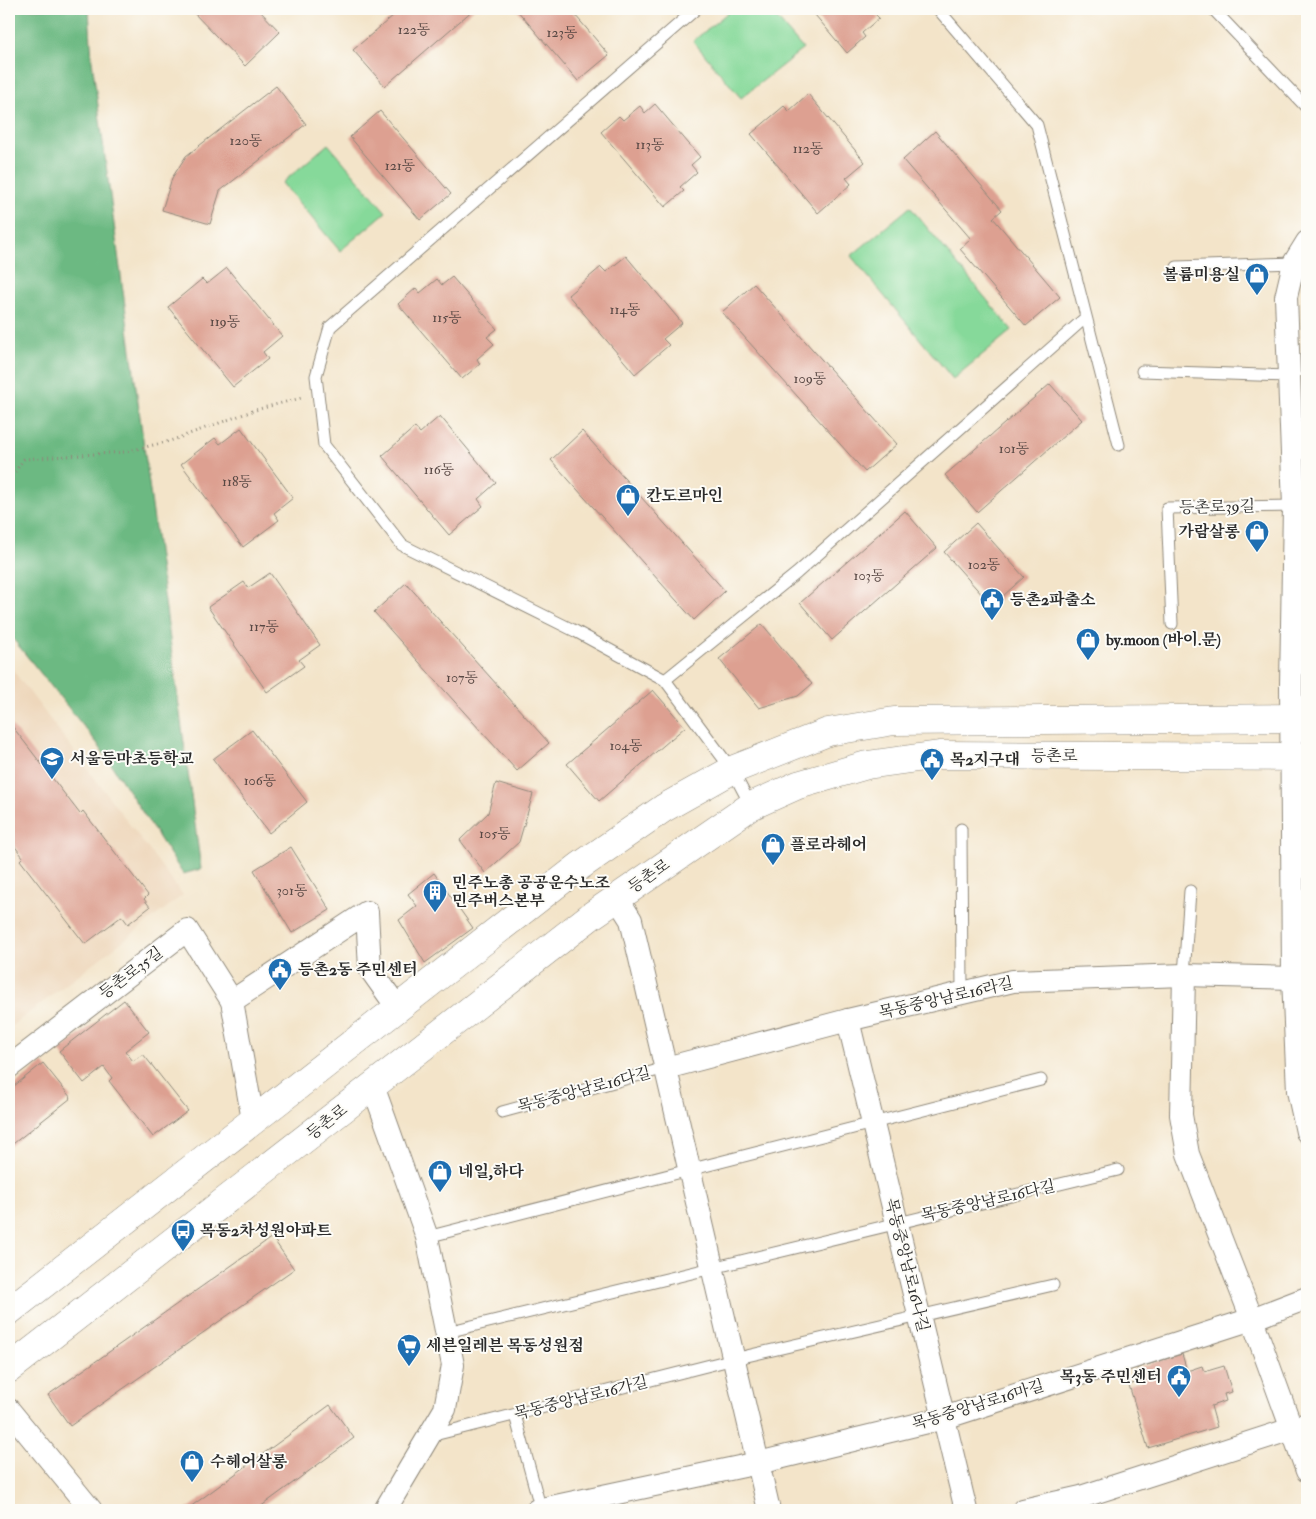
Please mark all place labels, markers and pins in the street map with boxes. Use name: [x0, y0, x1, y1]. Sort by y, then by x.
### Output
shop icon: 볼륨미용실: [1244, 262, 1270, 296]
place label: 볼륨미용실: [1163, 265, 1240, 285]
shop icon: 칸도르마인: [615, 483, 641, 517]
place label: 칸도르마인: [646, 486, 723, 506]
shop icon: 가람살롱: [1244, 519, 1270, 553]
place label: 가람살롱: [1178, 522, 1241, 542]
public building icon: 등촌2파출소: [979, 587, 1005, 621]
place label: 등촌2파출소: [1010, 590, 1096, 610]
shop icon: by.moon (바이.문): [1075, 627, 1101, 661]
place label: by.moon (바이.문): [1105, 630, 1221, 651]
school or university icon: 서울등마초등학교: [39, 746, 65, 780]
public building icon: 목2지구대: [919, 747, 945, 781]
place label: 서울등마초등학교: [70, 749, 194, 769]
place label: 목2지구대: [950, 750, 1020, 770]
shop icon: 플로라헤어: [760, 832, 786, 866]
place label: 플로라헤어: [790, 835, 867, 855]
place label: 민주노총 공공운수노조 민주버스본부: [452, 873, 610, 911]
building icon: 민주노총 공공운수노조 민주버스본부: [422, 879, 448, 913]
public building icon: 등촌2동 주민센터: [267, 957, 293, 991]
place label: 등촌2동 주민센터: [298, 960, 418, 980]
shop icon: 네일,하다: [427, 1159, 453, 1193]
place label: 네일,하다: [458, 1162, 524, 1182]
bus stop icon: 목동2차성원아파트: [170, 1218, 196, 1252]
place label: 목동2차성원아파트: [200, 1221, 332, 1241]
supermarket icon: 세븐일레븐 목동성원점: [396, 1333, 422, 1367]
place label: 세븐일레븐 목동성원점: [426, 1336, 584, 1356]
public building icon: 목3동 주민센터: [1166, 1364, 1192, 1398]
place label: 목3동 주민센터: [1060, 1367, 1162, 1387]
shop icon: 수헤어살롱: [179, 1449, 205, 1483]
place label: 수헤어살롱: [210, 1452, 288, 1472]

